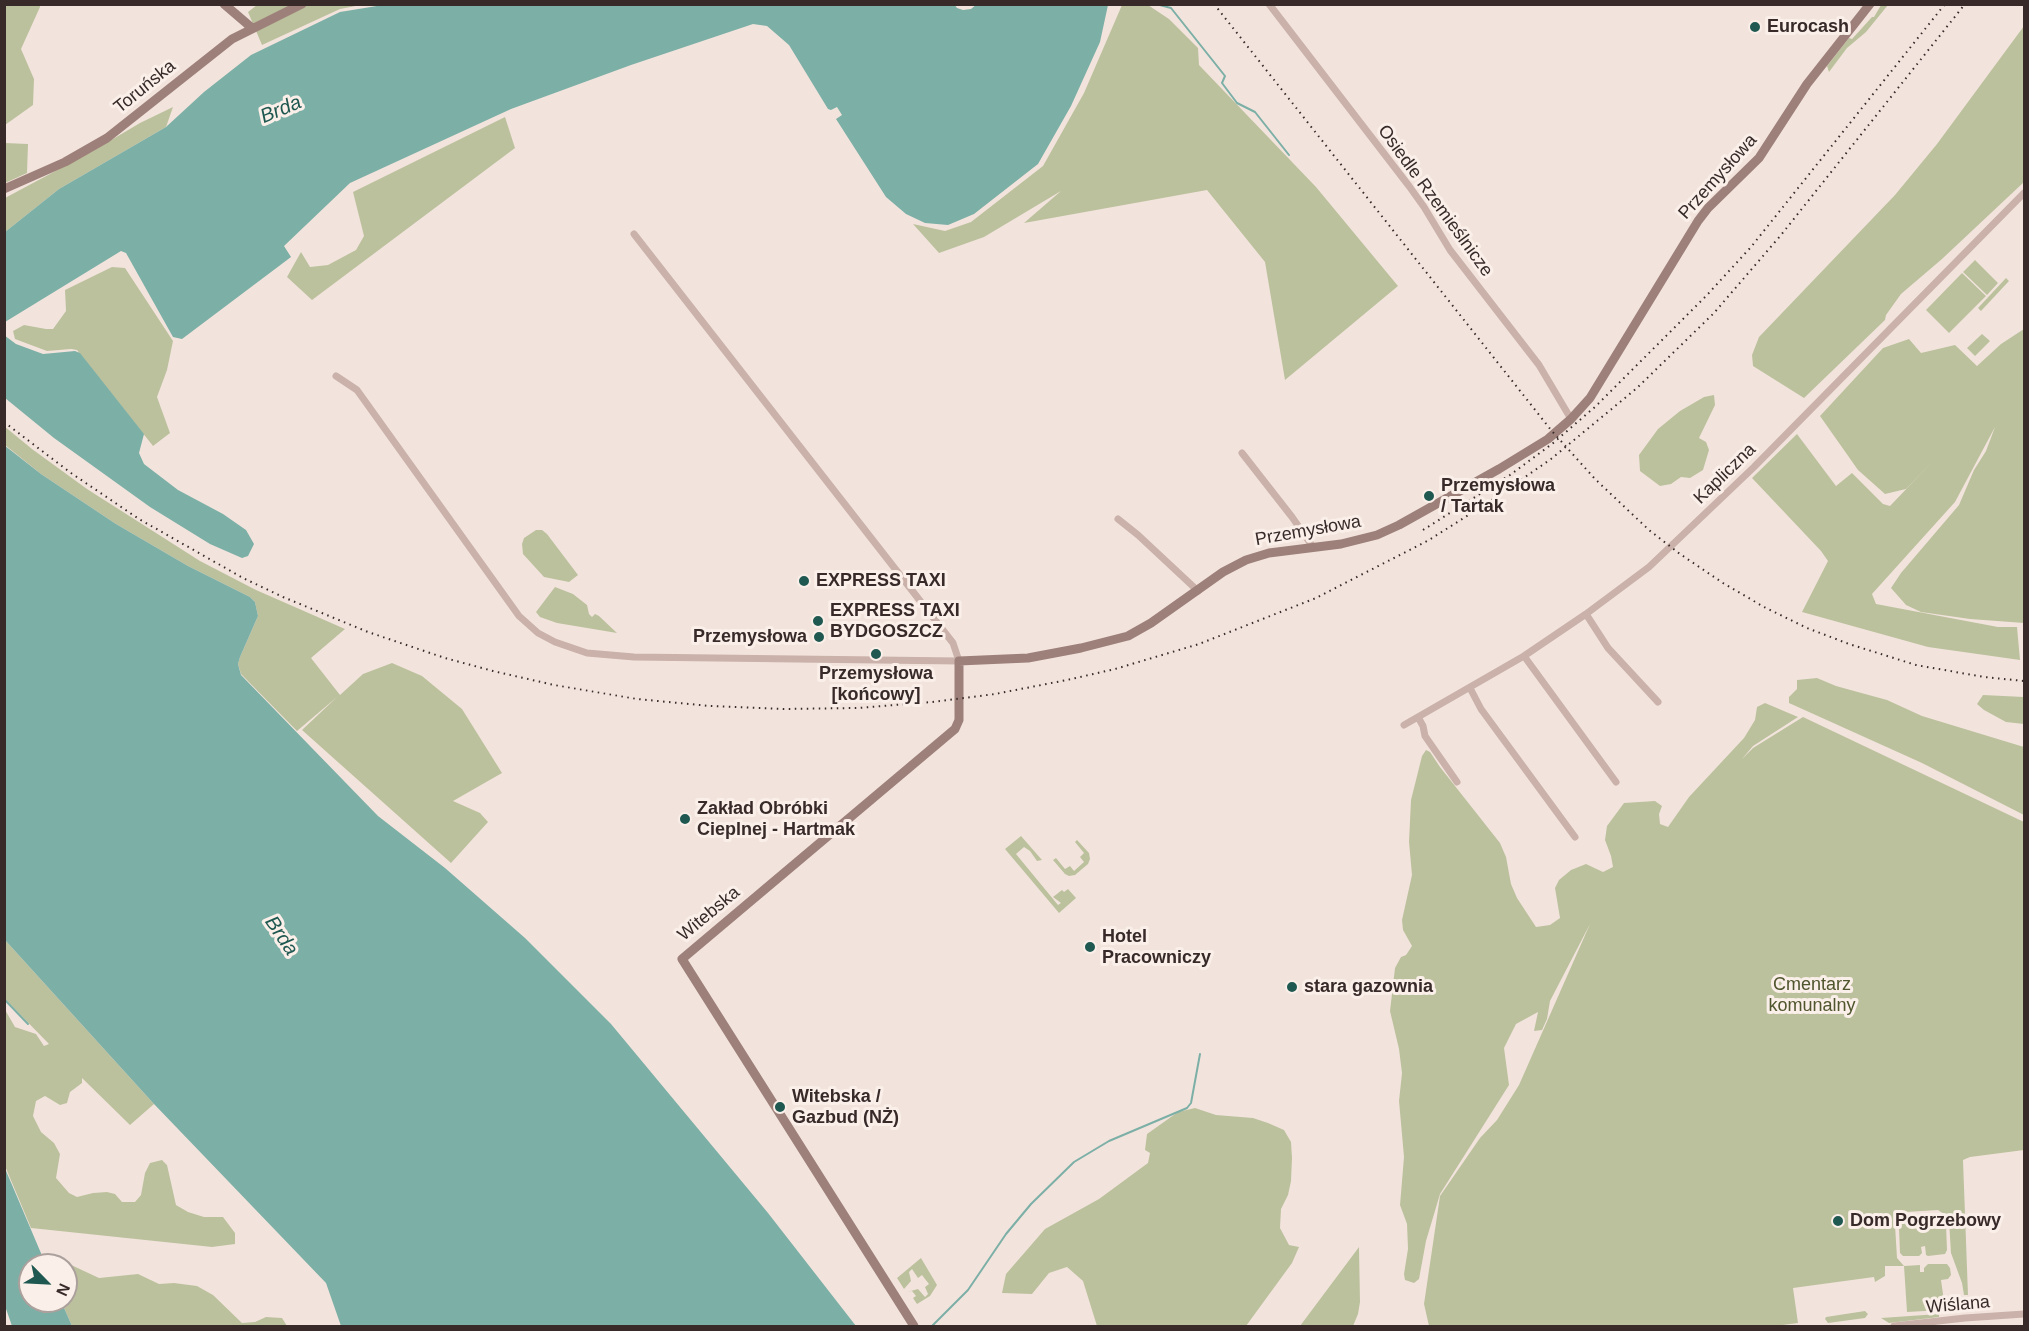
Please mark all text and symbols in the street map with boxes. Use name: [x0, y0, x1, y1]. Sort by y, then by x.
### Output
place label: Eurocash: [1767, 16, 1849, 38]
marker: Eurocash: [1748, 20, 1762, 34]
street label: Toruńska: [110, 56, 180, 118]
water label: Brda: [257, 91, 305, 129]
street label: Osiedle Rzemieślnicze: [1373, 121, 1497, 281]
street label: Przemysłowa: [1674, 130, 1762, 224]
street label: Kapliczna: [1689, 439, 1761, 509]
place label: Przemysłowa / Tartak: [1441, 475, 1555, 518]
marker: Przemysłowa / Tartak: [1422, 489, 1436, 503]
street label: Przemysłowa: [1253, 511, 1363, 551]
place label: EXPRESS TAXI: [816, 570, 946, 592]
marker: EXPRESS TAXI: [797, 574, 811, 588]
place label: EXPRESS TAXI BYDGOSZCZ: [830, 600, 960, 642]
marker: EXPRESS TAXI BYDGOSZCZ: [811, 614, 825, 628]
place label: Przemysłowa: [693, 626, 807, 648]
marker: Przemysłowa: [812, 630, 826, 644]
marker: Przemysłowa [końcowy]: [869, 647, 883, 661]
place label: Przemysłowa [końcowy]: [819, 663, 933, 706]
place label: Zakład Obróbki Cieplnej - Hartmak: [697, 798, 855, 840]
marker: Zakład Obróbki Cieplnej - Hartmak: [678, 812, 692, 826]
street label: Witebska: [674, 882, 744, 946]
water label: Brda: [259, 912, 303, 960]
place label: Hotel Pracowniczy: [1102, 926, 1211, 968]
marker: Hotel Pracowniczy: [1083, 940, 1097, 954]
park label: Cmentarz komunalny: [1768, 974, 1856, 1016]
place label: stara gazownia: [1304, 976, 1433, 998]
marker: stara gazownia: [1285, 980, 1299, 994]
place label: Witebska / Gazbud (NŻ): [792, 1086, 899, 1128]
marker: Witebska / Gazbud (NŻ): [773, 1100, 787, 1114]
place label: Dom Pogrzebowy: [1850, 1210, 2001, 1232]
marker: Dom Pogrzebowy: [1831, 1214, 1845, 1228]
north arrow: [18, 1253, 78, 1313]
text: N: [53, 1281, 73, 1298]
street label: Wiślana: [1925, 1291, 1991, 1319]

